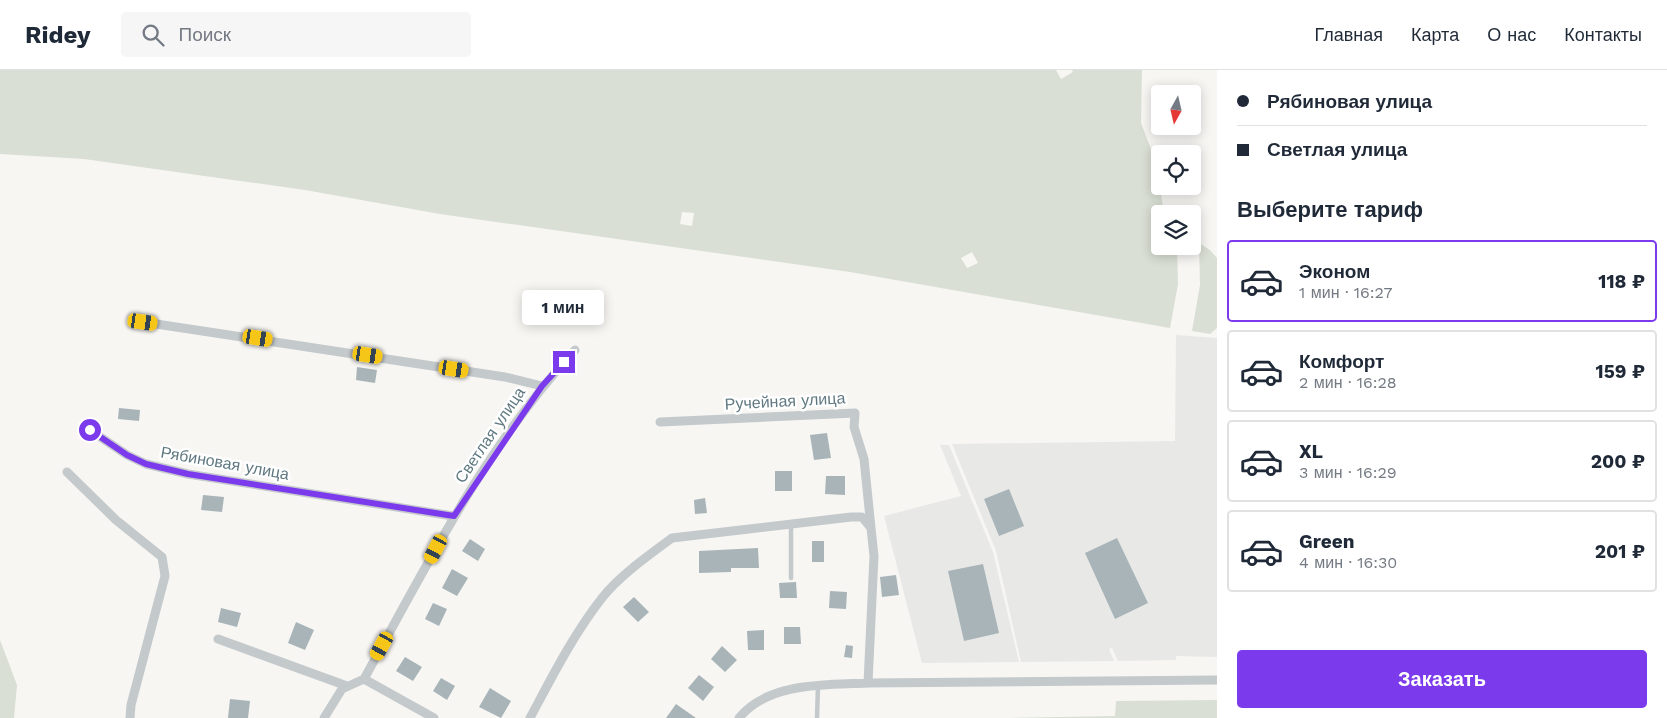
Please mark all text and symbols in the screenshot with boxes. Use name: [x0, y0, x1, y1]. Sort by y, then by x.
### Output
search box: [121, 12, 471, 57]
text: Ridey: [25, 21, 91, 49]
icon: search: [139, 21, 167, 49]
text: Поиск: [179, 23, 231, 46]
text: Главная: [1314, 24, 1383, 45]
text: Карта: [1411, 24, 1459, 45]
text: О нас: [1487, 24, 1536, 45]
text: Контакты: [1564, 24, 1642, 45]
north arrow: [1151, 85, 1201, 135]
map controls: [1151, 85, 1201, 255]
text: Рябиновая улица: [1267, 90, 1432, 113]
text: Светлая улица: [1267, 138, 1407, 161]
button: locate: [1151, 145, 1201, 195]
text: Выберите тариф: [1237, 197, 1423, 222]
button: layers: [1151, 205, 1201, 255]
icon: car: [1239, 259, 1284, 304]
text: Эконом: [1299, 260, 1370, 283]
text: 118 ₽: [1598, 270, 1645, 293]
text: 1 мин · 16:27: [1299, 283, 1392, 302]
callout: 1 мин: [523, 290, 605, 324]
text: 1 мин: [542, 298, 584, 317]
car: [127, 312, 158, 332]
car: [242, 328, 273, 348]
car: [352, 345, 383, 365]
icon: car: [1239, 349, 1284, 394]
text: Комфорт: [1299, 350, 1384, 373]
route end: [553, 351, 575, 373]
car: [438, 359, 469, 379]
text: 159 ₽: [1596, 360, 1645, 383]
text: 2 мин · 16:28: [1299, 373, 1397, 392]
street label: Светлая улица: [451, 383, 529, 487]
street label: Ручейная улица: [724, 388, 846, 414]
route start: [79, 419, 101, 441]
icon: car: [1239, 439, 1284, 484]
text: XL: [1299, 440, 1323, 463]
street label: Рябиновая улица: [159, 442, 291, 484]
text: 200 ₽: [1591, 450, 1645, 473]
text: 3 мин · 16:29: [1299, 463, 1397, 482]
icon: car: [1239, 529, 1284, 574]
text: Green: [1299, 530, 1355, 553]
car: [422, 532, 449, 566]
text: 201 ₽: [1595, 540, 1645, 563]
text: 4 мин · 16:30: [1299, 553, 1397, 572]
car: [368, 629, 395, 663]
button: Заказать: [1237, 650, 1647, 708]

